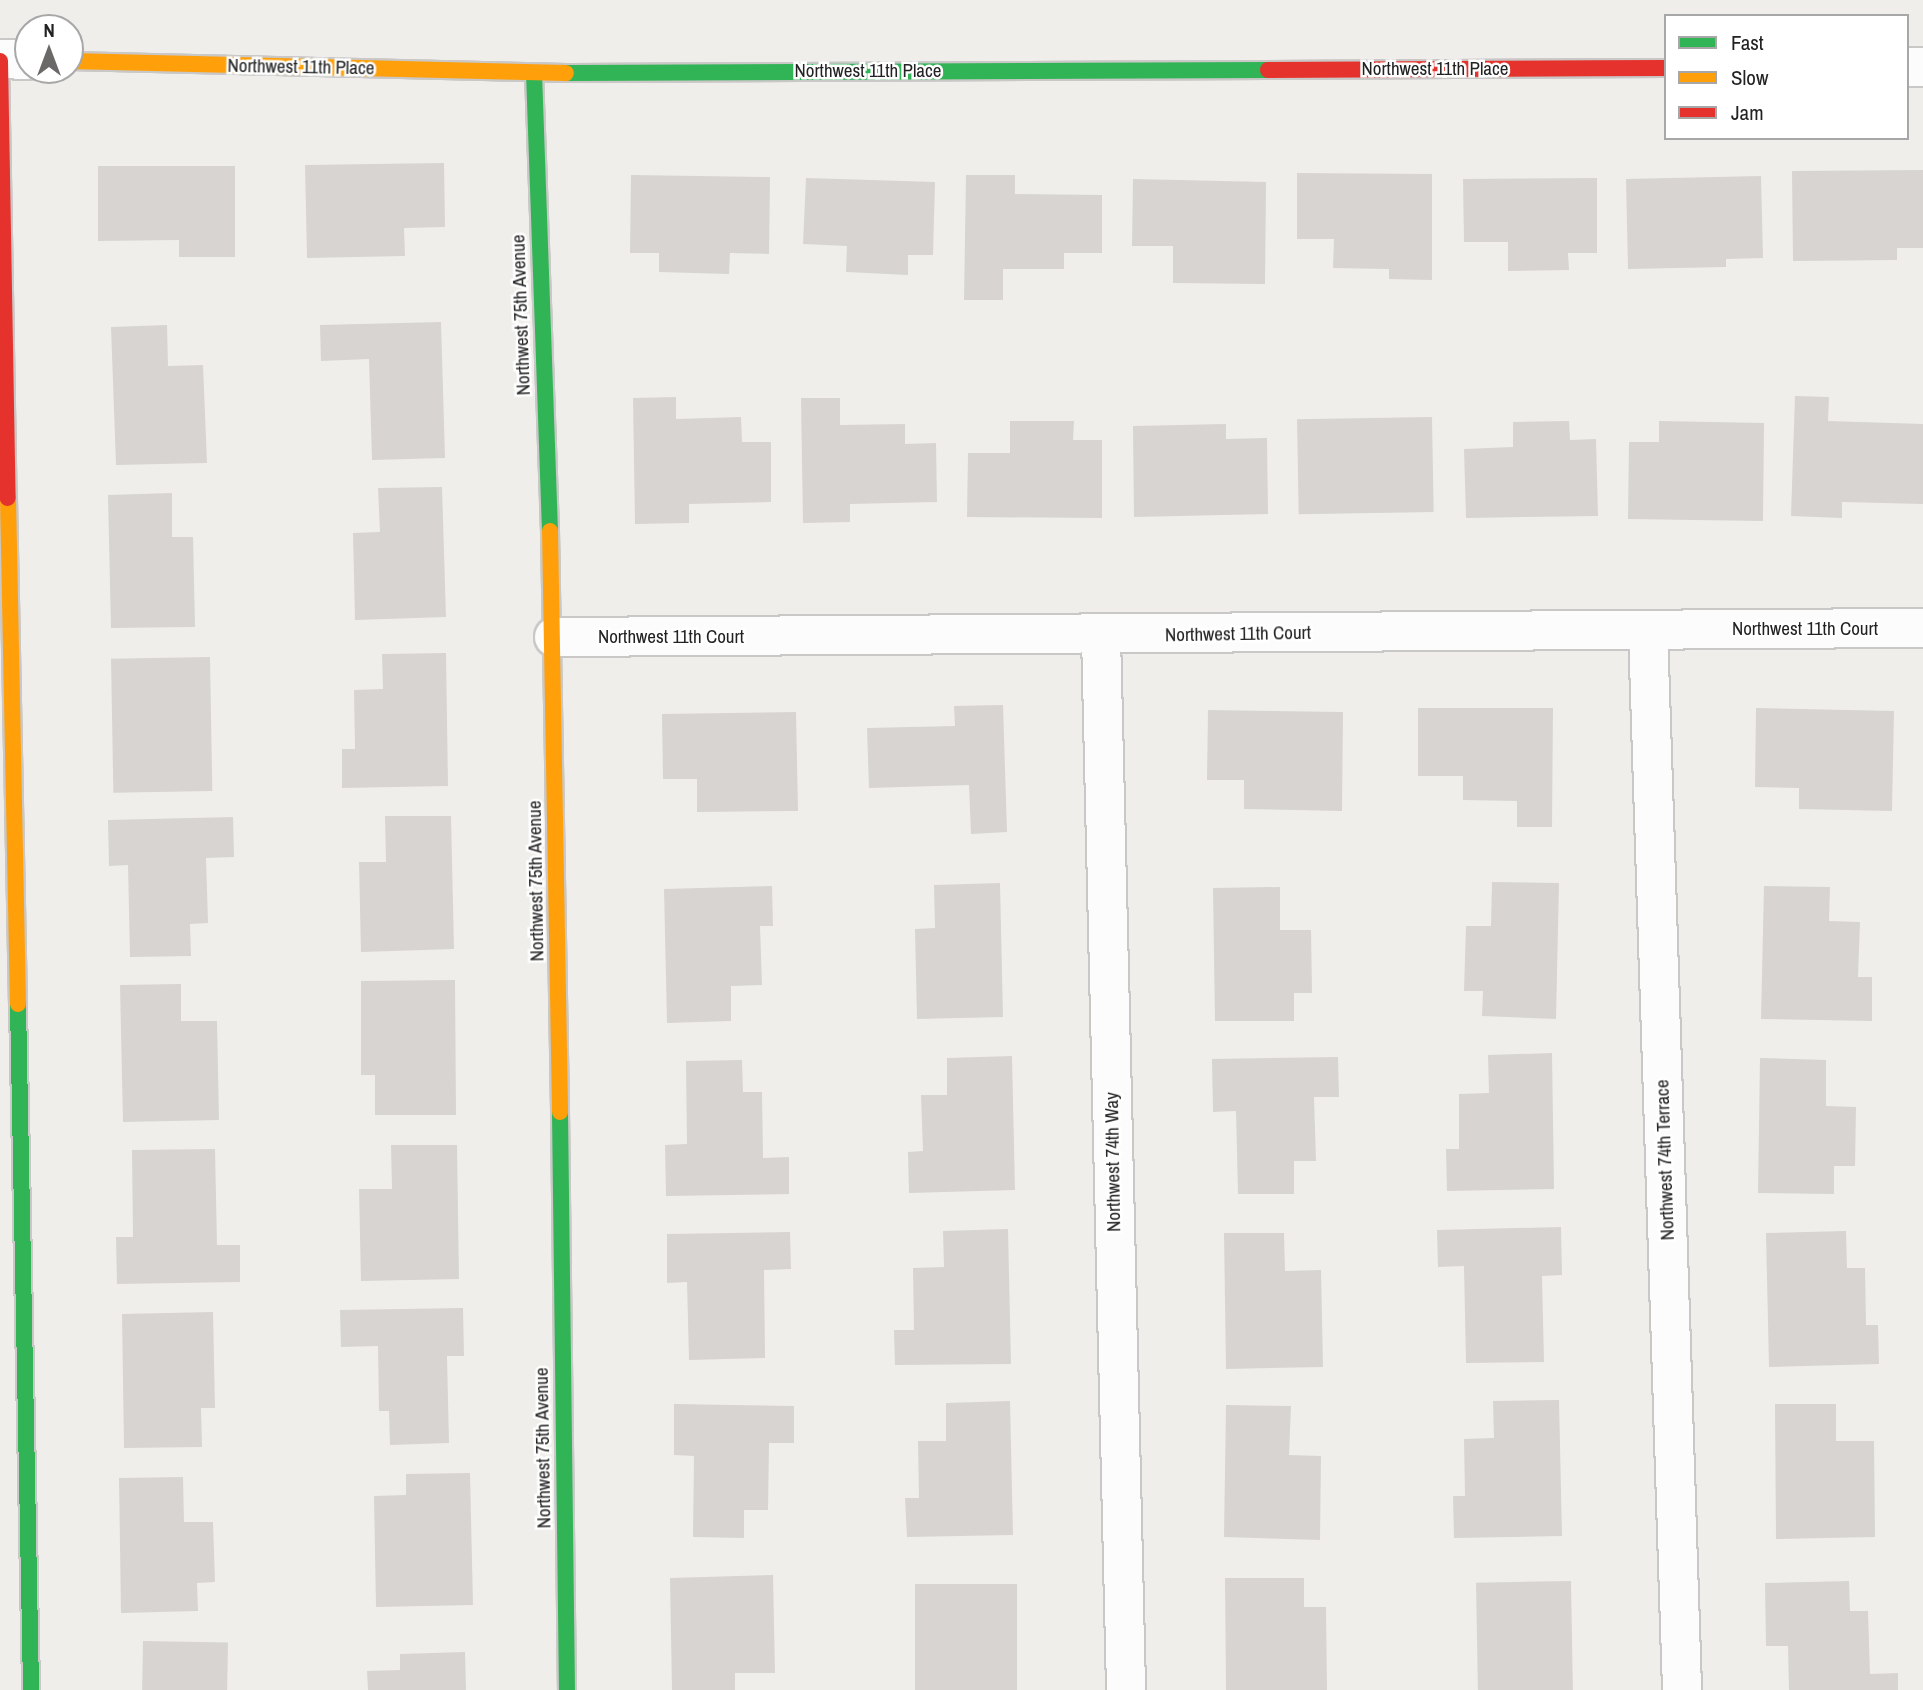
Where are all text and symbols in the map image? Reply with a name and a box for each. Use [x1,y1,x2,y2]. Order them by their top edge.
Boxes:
north arrow [14,14,84,84]
legend [1664,14,1909,140]
text: N [43,17,55,43]
text: Fast [1731,28,1764,57]
street label: Northwest 11th Place [227,54,375,80]
street label: Northwest 11th Place [1362,58,1508,80]
street label: Northwest 11th Place [795,60,941,82]
text: Slow [1731,63,1768,92]
text: Jam [1731,98,1764,127]
street label: Northwest 75th Avenue [507,234,535,396]
street label: Northwest 11th Court [1732,618,1878,640]
street label: Northwest 11th Court [1165,621,1311,647]
street label: Northwest 11th Court [598,626,744,648]
street label: Northwest 75th Avenue [523,800,549,962]
street label: Northwest 74th Terrace [1651,1079,1679,1241]
street label: Northwest 74th Way [1100,1092,1126,1232]
street label: Northwest 75th Avenue [530,1367,556,1529]

